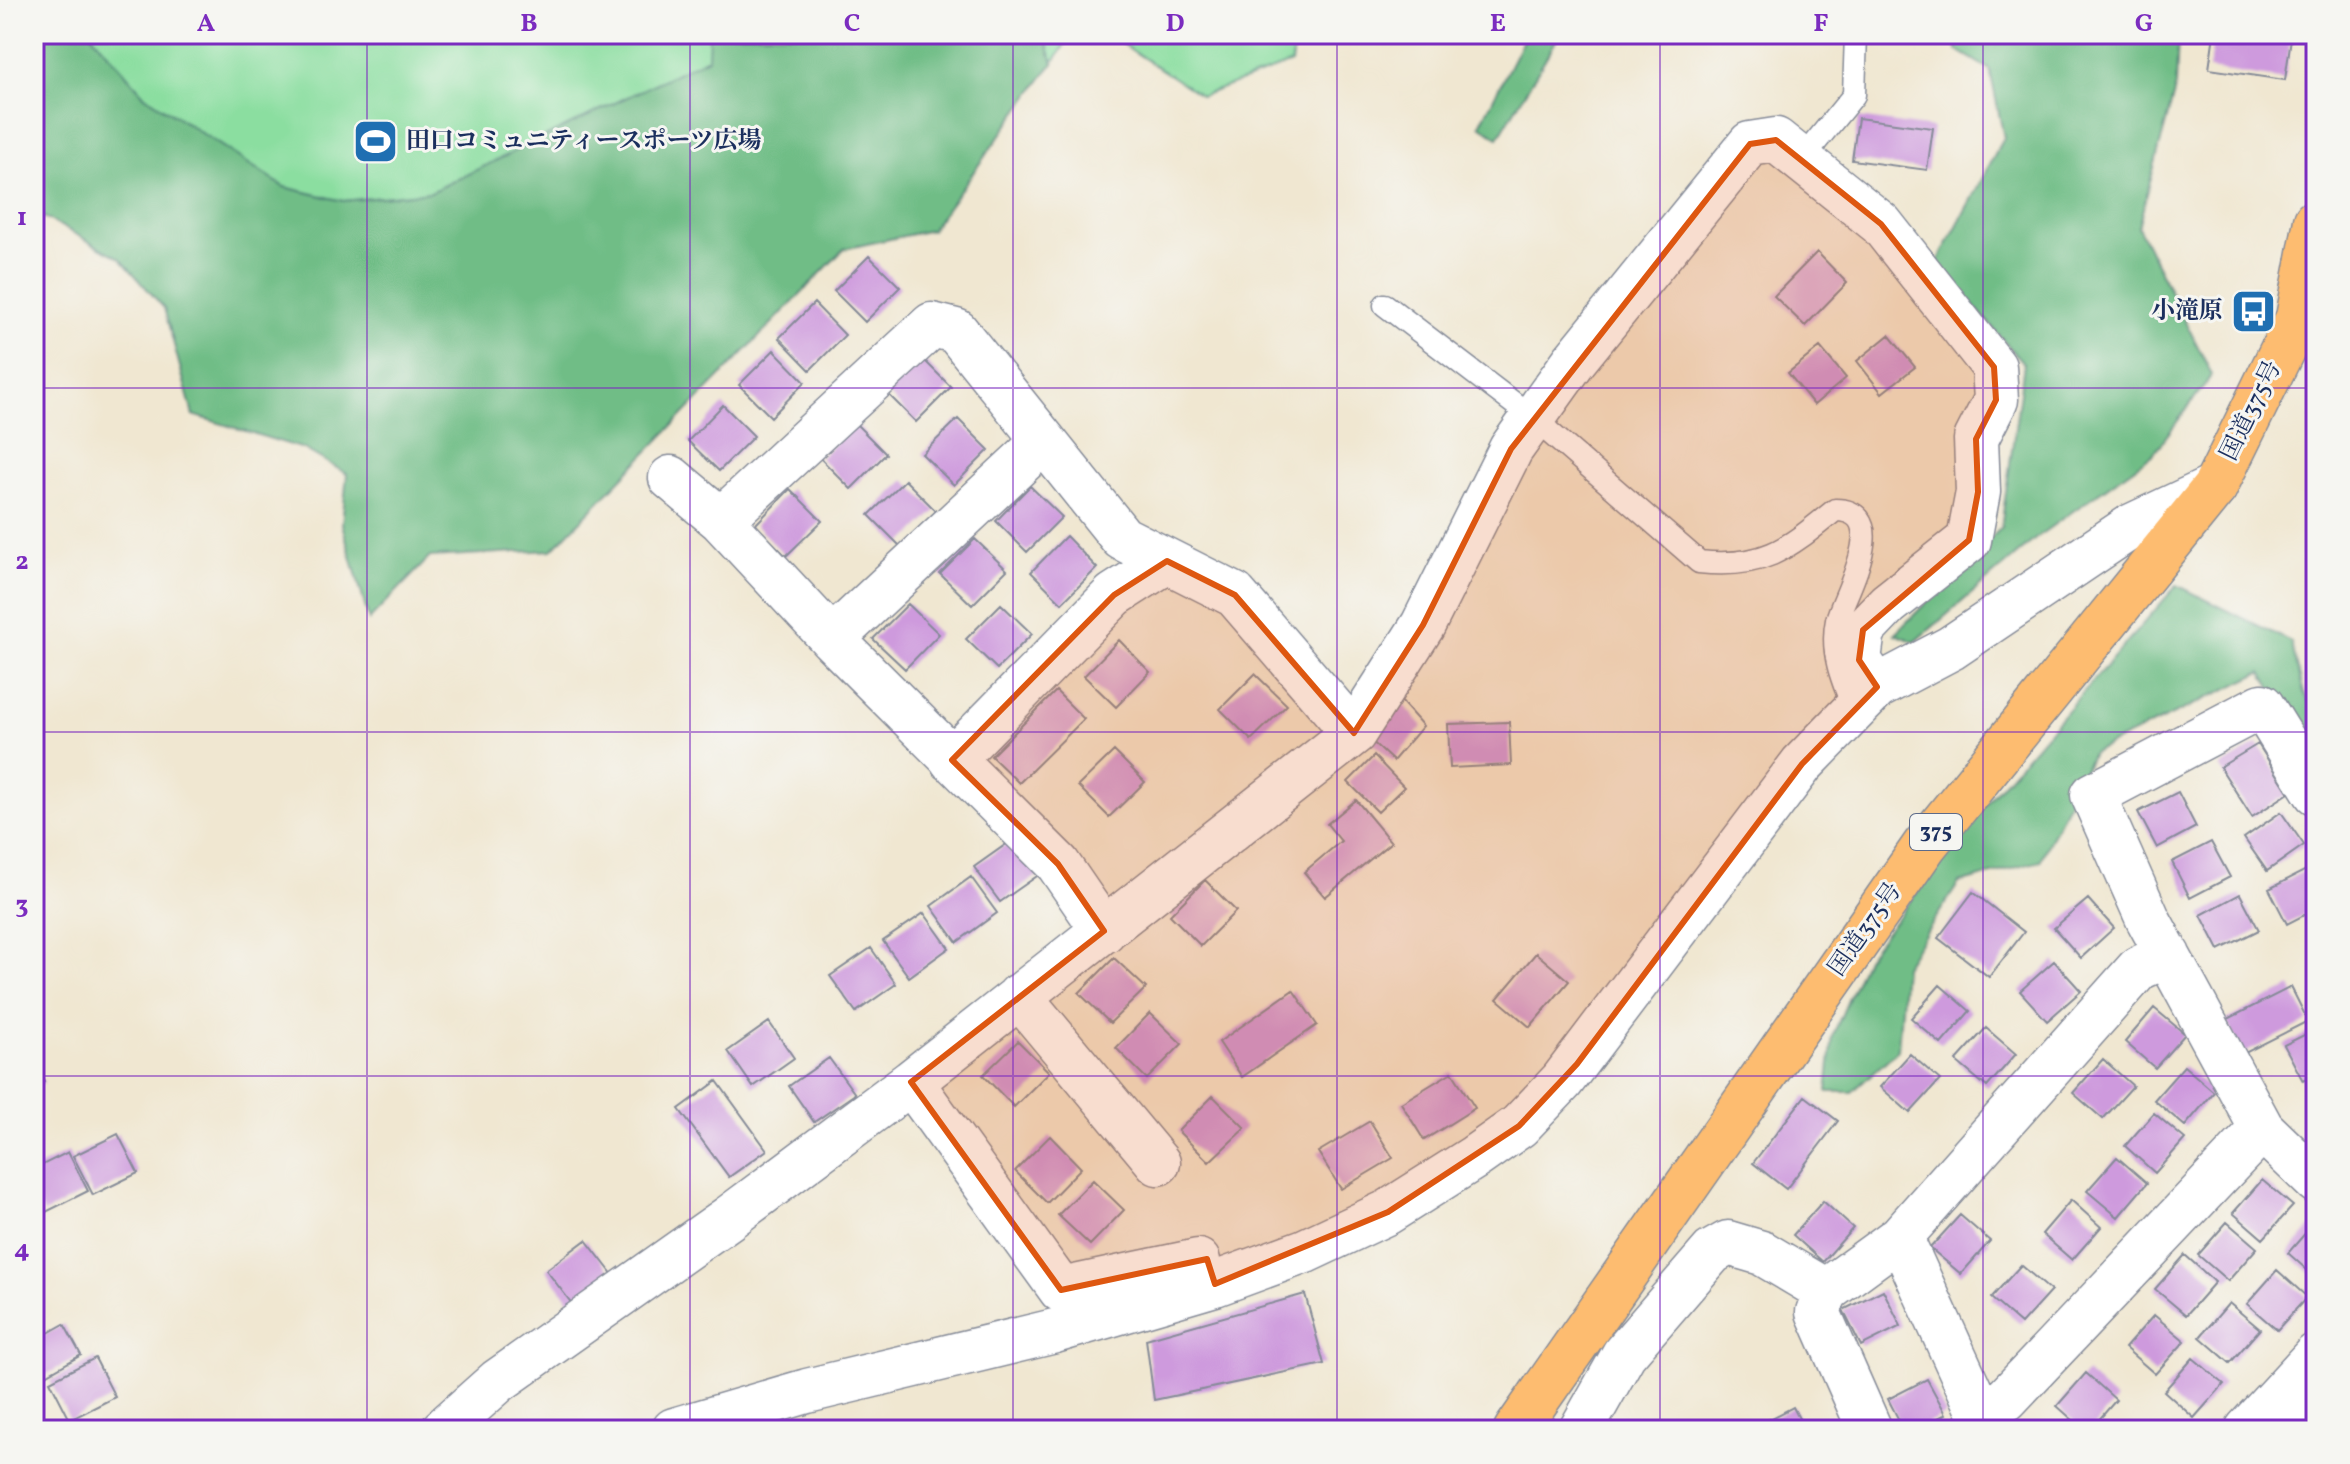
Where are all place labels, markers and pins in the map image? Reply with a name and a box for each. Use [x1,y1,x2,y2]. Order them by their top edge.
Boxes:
sports icon: 田口コミュニティースポーツ広場 [351,118,399,166]
place label: 田口コミュニティースポーツ広場 [406,125,761,159]
bus stop icon: 小滝原 [2230,288,2278,336]
place label: 小滝原 [2151,295,2223,329]

